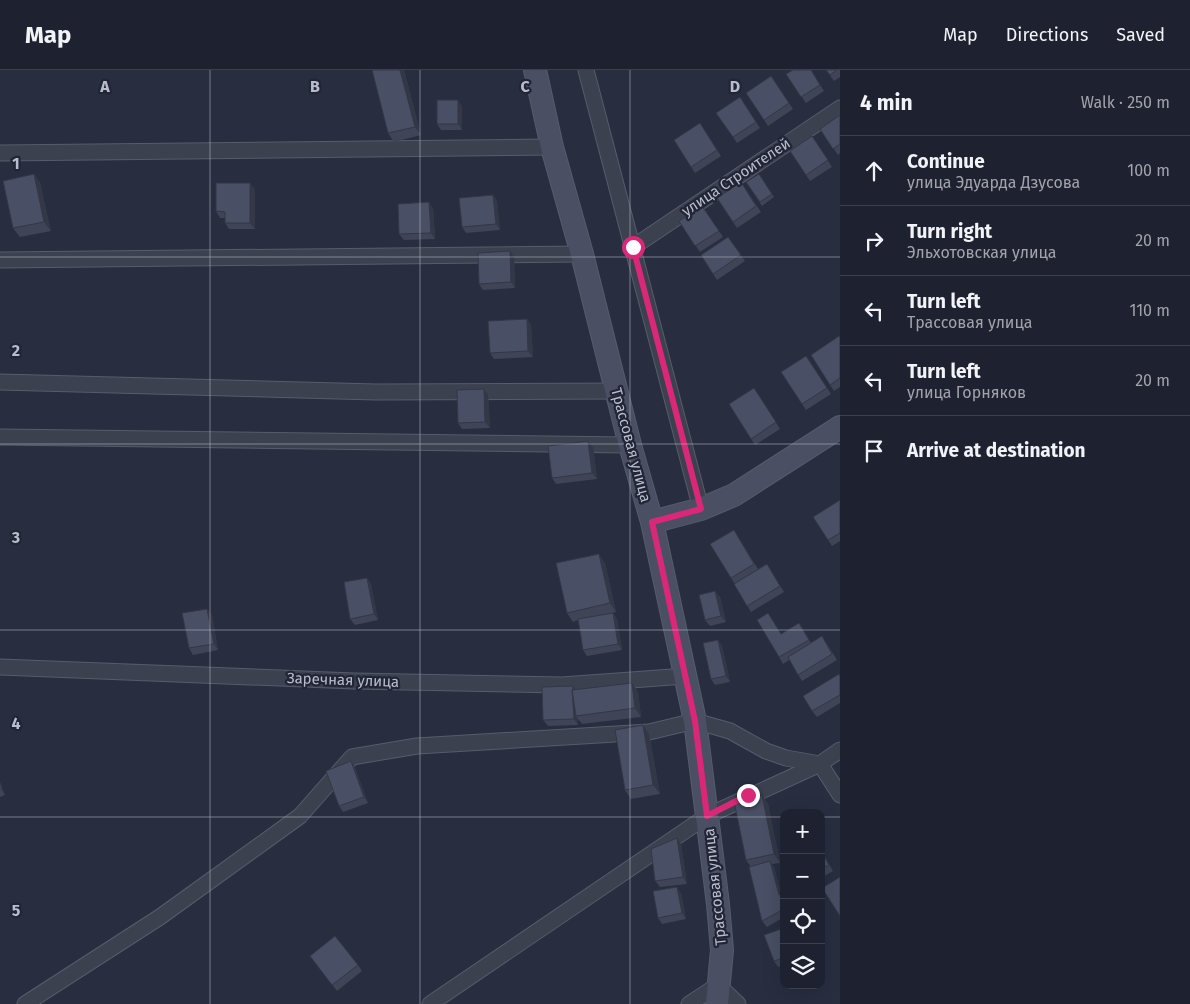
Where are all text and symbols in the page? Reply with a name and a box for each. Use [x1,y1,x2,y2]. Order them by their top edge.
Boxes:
text: Map [25,21,71,49]
text: Map [943,24,978,46]
text: Directions [1006,24,1088,46]
text: Saved [1116,24,1165,46]
text: A [99,77,110,96]
text: B [310,77,320,96]
text: C [520,77,530,96]
text: D [730,77,740,96]
text: 4 min [860,90,913,116]
text: Walk · 250 m [1081,93,1170,112]
street label: улица Строителей [678,134,794,220]
text: Continue [907,150,985,173]
text: 1 [12,154,20,173]
icon: ahead [860,157,888,185]
text: 100 m [1127,161,1170,180]
text: улица Эдуарда Дзусова [907,173,1080,192]
text: Turn right [907,220,992,243]
icon: right [860,227,888,255]
text: 20 m [1135,231,1170,250]
route start [622,236,645,259]
text: Эльхотовская улица [907,243,1057,262]
text: Turn left [907,290,981,313]
icon: left [860,297,888,325]
text: 110 m [1129,301,1170,320]
text: Трассовая улица [907,313,1033,332]
text: 2 [12,341,20,360]
text: Turn left [907,360,981,383]
icon: left [860,367,888,395]
text: 20 m [1135,371,1170,390]
text: улица Горняков [907,383,1026,402]
street label: Трассовая улица [607,386,655,504]
icon: arrive [860,437,888,465]
text: Arrive at destination [907,439,1086,462]
text: 3 [11,528,20,547]
street label: Заречная улица [287,669,399,691]
text: 4 [11,714,21,733]
route end [737,784,760,807]
map controls [780,809,825,989]
button: + [780,809,825,854]
street label: Трассовая улица [700,828,730,946]
button: − [780,854,825,899]
button: locate [780,899,825,944]
text: 5 [12,901,21,920]
button: layers [780,944,825,989]

